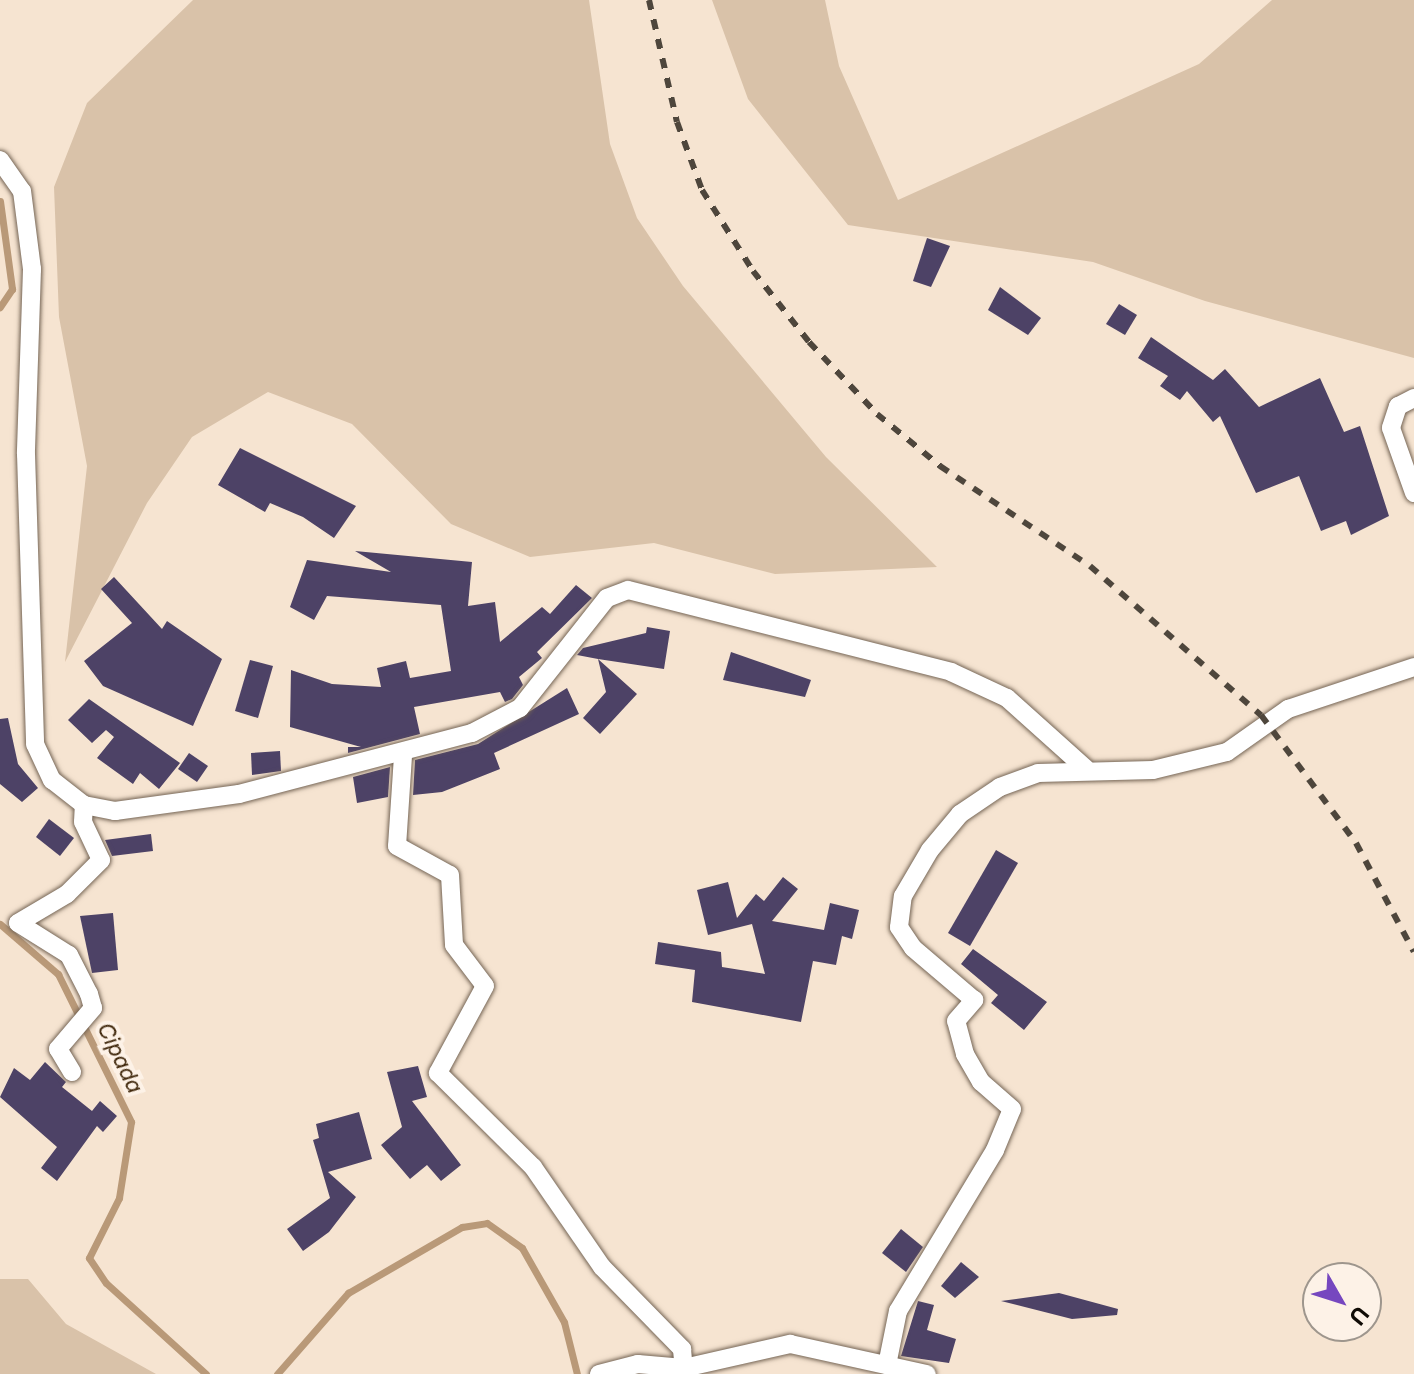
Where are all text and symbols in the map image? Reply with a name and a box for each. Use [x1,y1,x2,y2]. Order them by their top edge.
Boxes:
water label: Cipada [92,1018,148,1098]
north arrow [1302,1262,1382,1342]
text: U [1344,1301,1374,1330]

